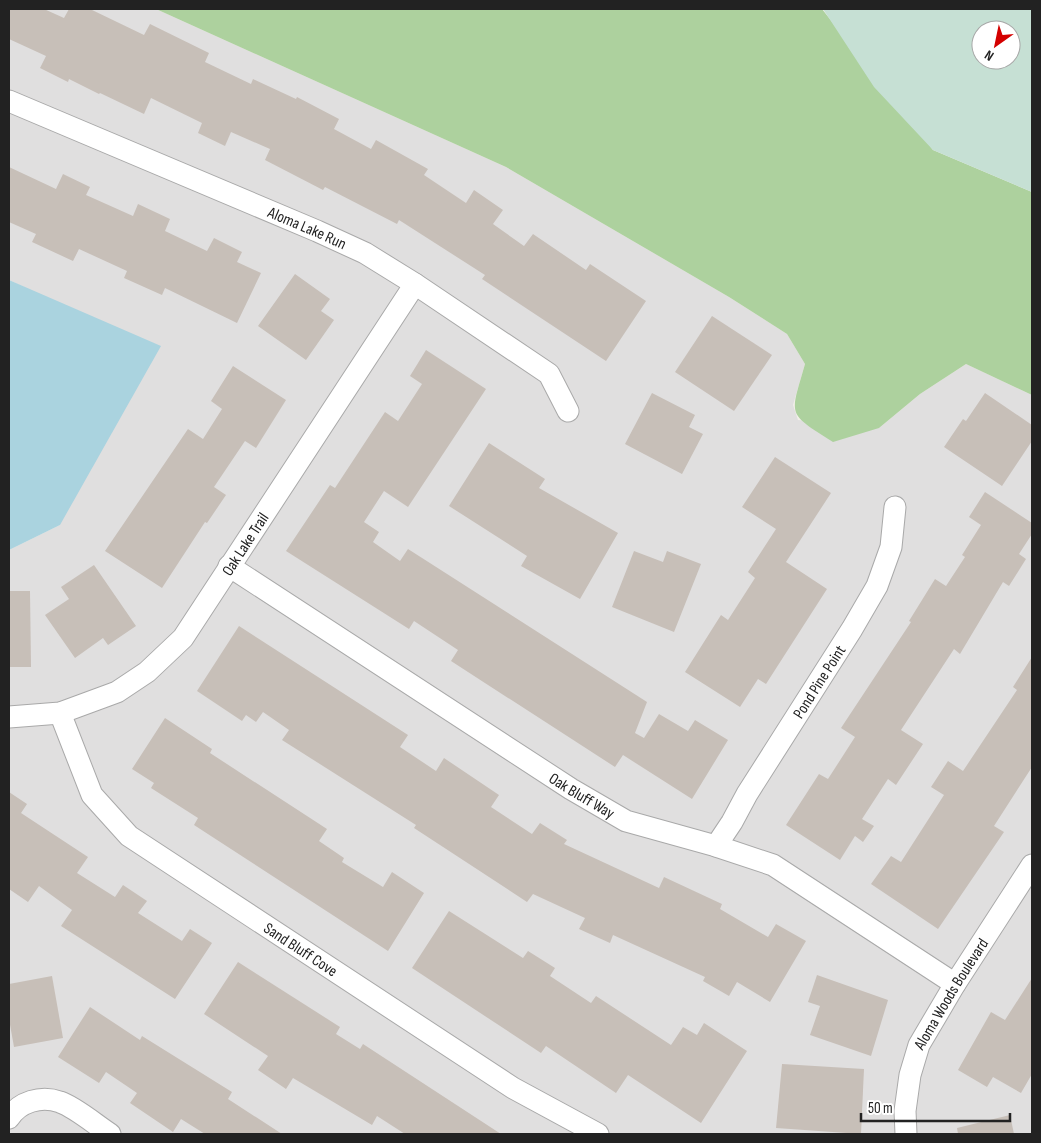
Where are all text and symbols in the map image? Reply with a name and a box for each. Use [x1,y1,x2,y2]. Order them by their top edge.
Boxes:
north arrow [971,20,1021,70]
text: N [981,46,997,65]
street label: Aloma Lake Run [264,203,349,254]
street label: Oak Lake Trail [218,510,273,580]
street label: Pond Pine Point [789,642,850,723]
street label: Oak Bluff Way [545,769,618,823]
street label: Sand Bluff Cove [260,919,341,981]
street label: Aloma Woods Boulevard [910,935,993,1054]
scale bar [861,1090,1010,1122]
text: 50 m [868,1099,893,1118]

